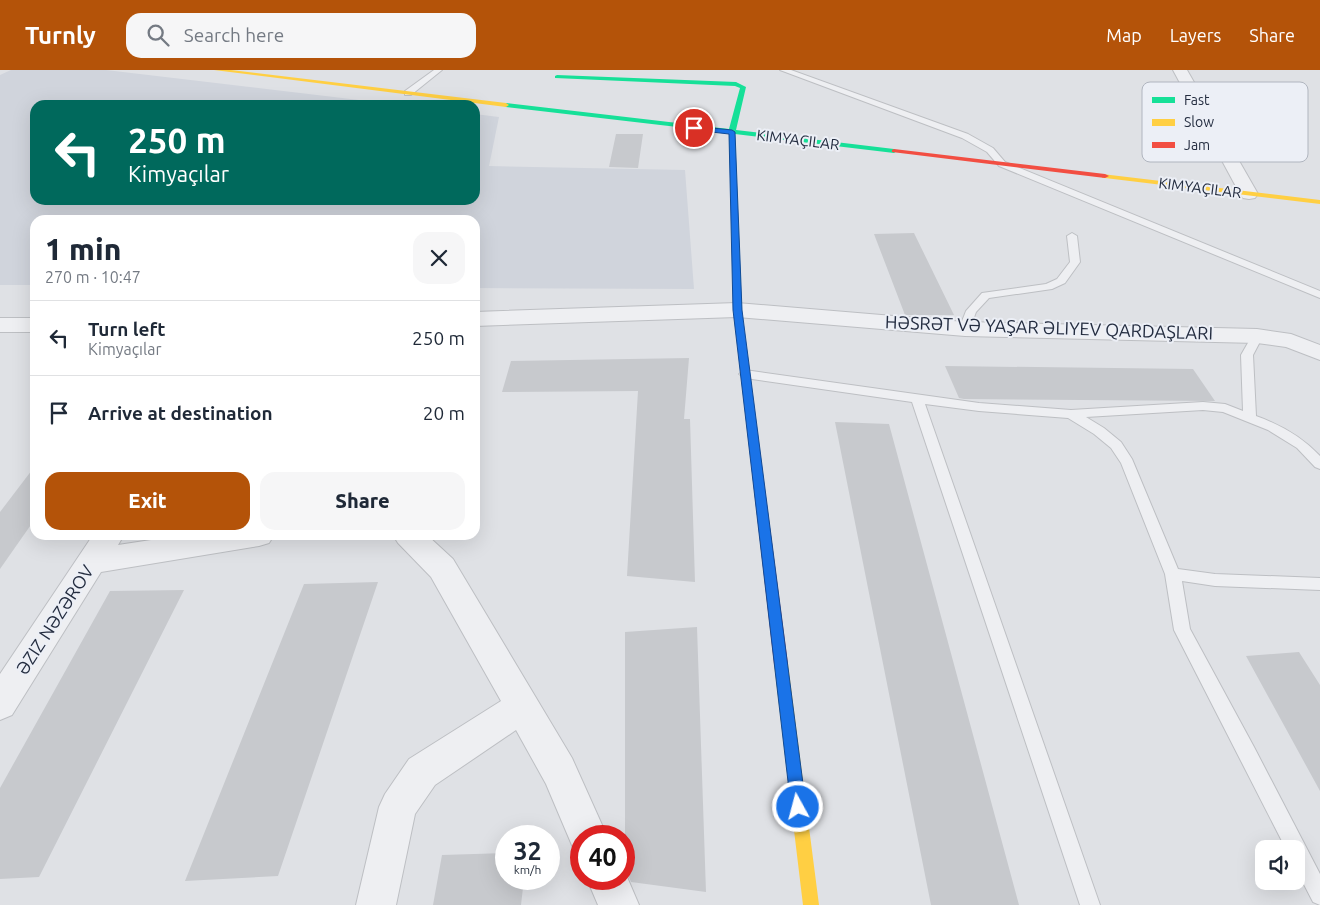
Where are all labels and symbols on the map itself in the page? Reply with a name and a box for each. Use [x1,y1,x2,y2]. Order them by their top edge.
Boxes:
legend [1142,82,1308,162]
text: Fast [1184,92,1210,108]
pin [673,107,715,149]
text: Slow [1184,114,1214,130]
street label: KIMYAÇILAR [756,126,841,153]
text: Jam [1184,137,1210,153]
street label: KIMYAÇILAR [1158,174,1243,201]
street label: HƏSRƏT VƏ YAŞAR ƏLIYEV QARDAŞLARI [885,311,1213,344]
street label: ƏZIZ NƏZƏROV [11,561,97,678]
position arrow [771,780,823,832]
speed limit sign: 40 [570,825,635,890]

